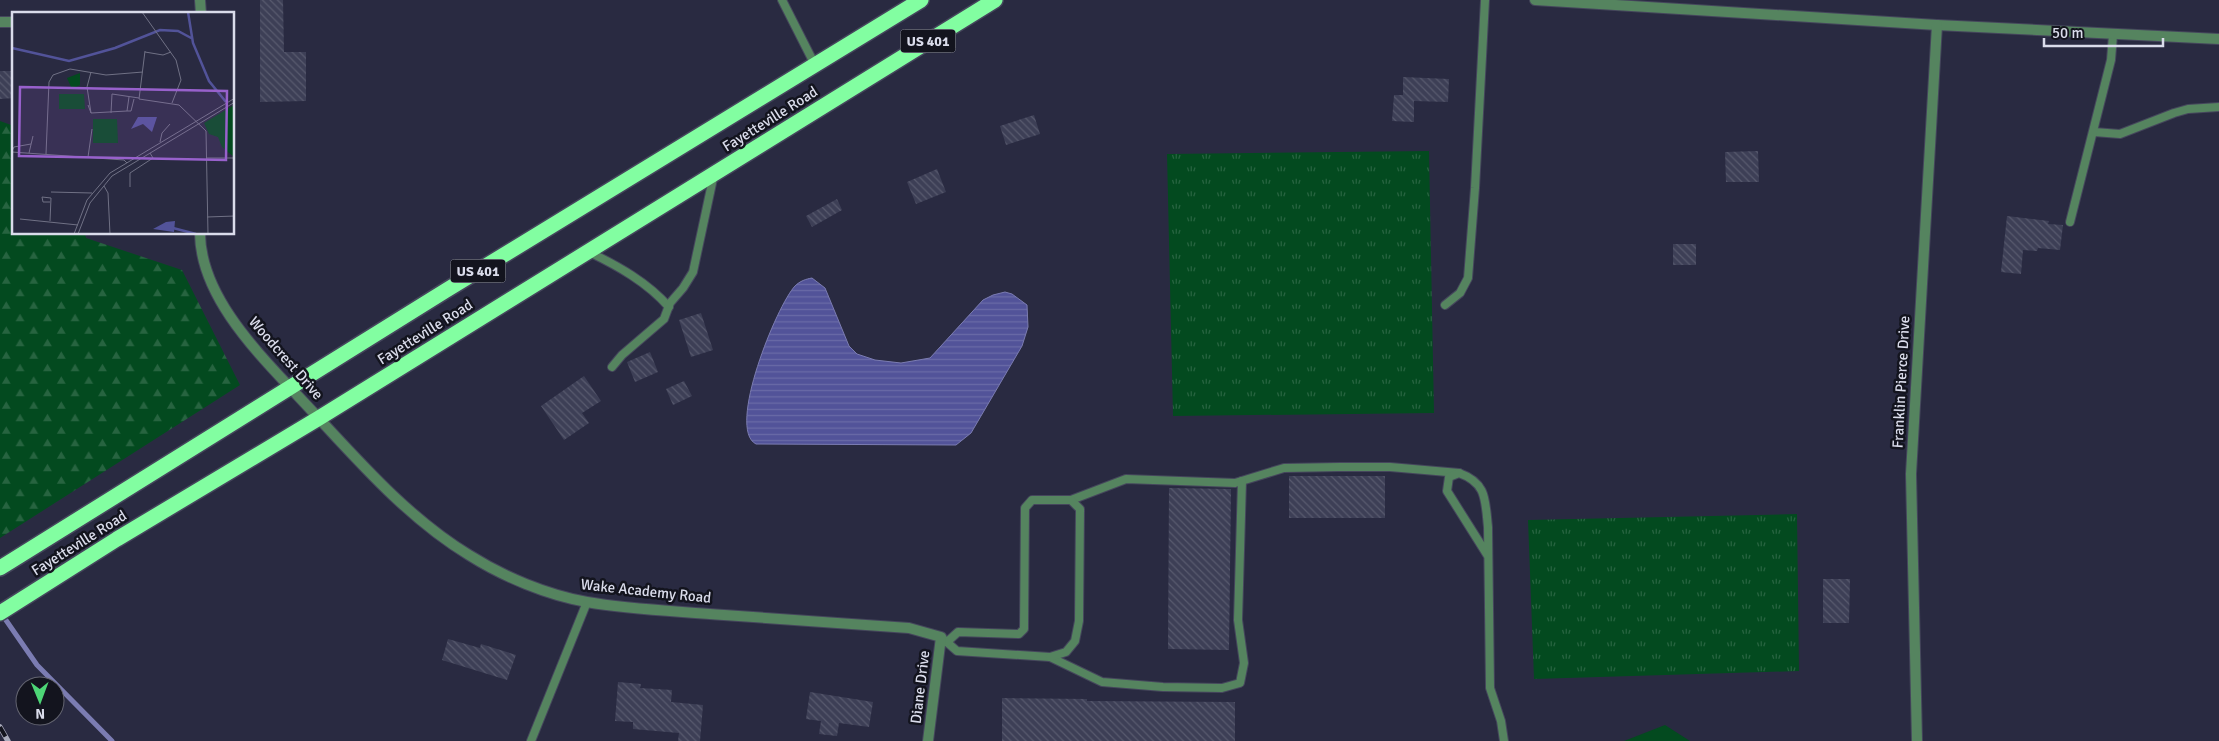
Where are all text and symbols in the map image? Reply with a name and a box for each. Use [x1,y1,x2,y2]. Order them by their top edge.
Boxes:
inset map [12,12,235,235]
scale bar [2044,15,2163,47]
text: 50 m [2052,24,2083,42]
road number: US 401 [900,29,956,52]
street label: Fayetteville Road [719,82,821,155]
road number: US 401 [450,260,506,282]
street label: Fayetteville Road [374,295,476,368]
street label: Woodcrest Drive [245,313,327,403]
street label: Franklin Pierce Drive [1889,315,1913,449]
street label: Fayetteville Road [28,506,130,579]
street label: Wake Academy Road [580,575,712,607]
street label: Diane Drive [907,649,933,725]
north arrow [15,676,65,726]
text: N [35,705,45,722]

